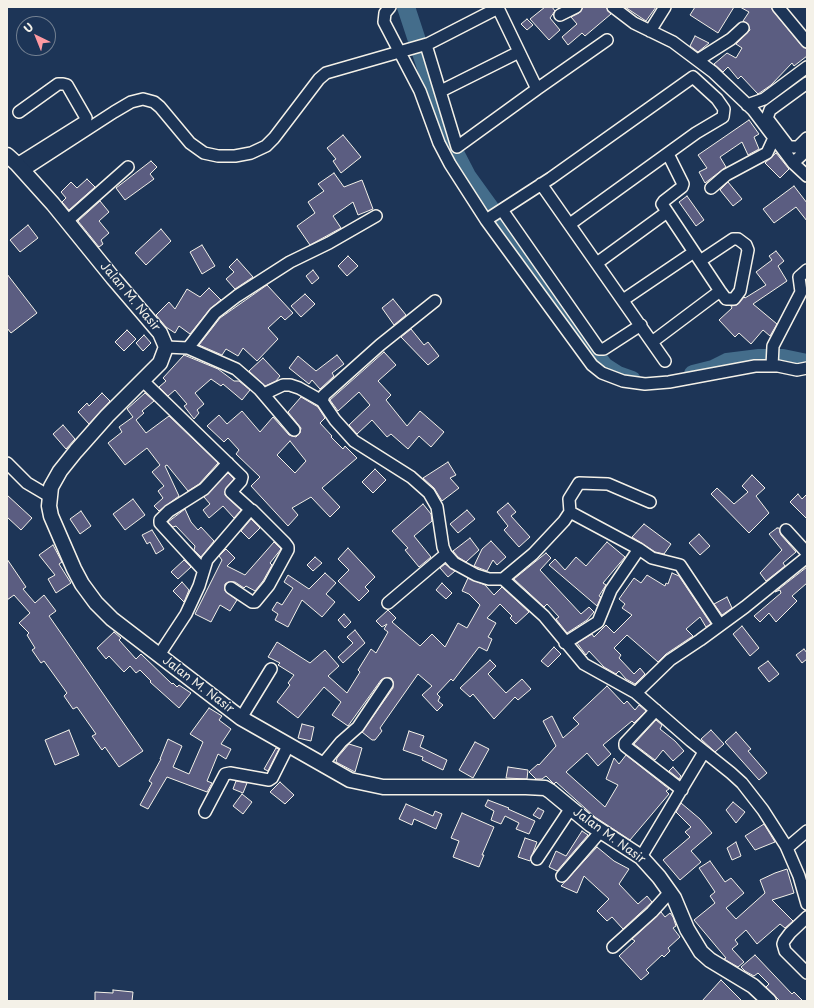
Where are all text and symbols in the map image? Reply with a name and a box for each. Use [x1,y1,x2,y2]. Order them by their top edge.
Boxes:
north arrow [16,16,56,56]
text: U [19,19,37,37]
street label: Jalan M. Nasir [97,259,163,335]
street label: Jalan M. Nasir [159,653,237,717]
street label: Jalan M. Nasir [570,805,648,867]

